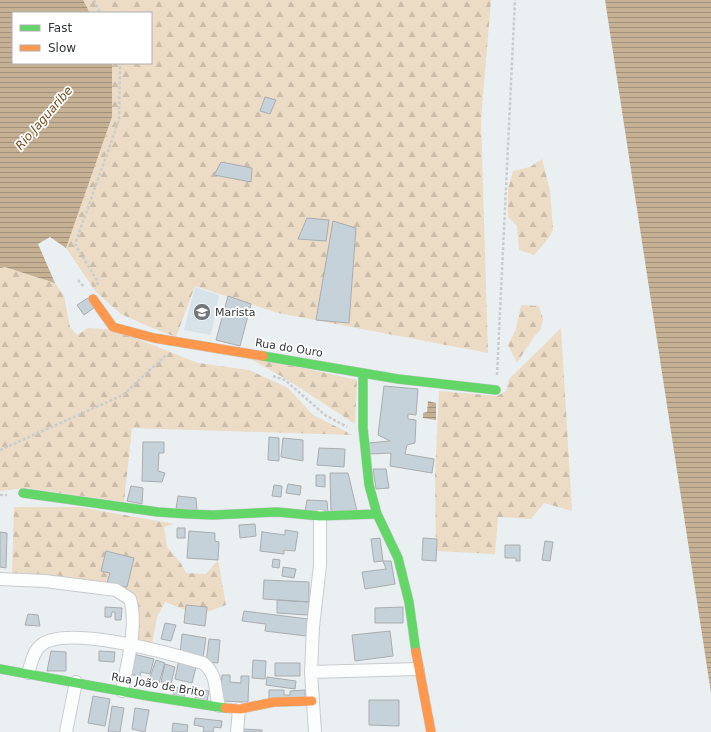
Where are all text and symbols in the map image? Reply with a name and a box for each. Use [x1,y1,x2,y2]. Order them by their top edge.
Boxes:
legend [12,12,152,64]
text: Fast [48,21,72,35]
text: Slow [48,41,76,55]
water label: Rio Jaguaribe [13,83,75,153]
school or university icon: Marista [192,302,212,322]
place label: Marista [215,306,256,319]
street label: Rua do Ouro [254,336,324,360]
street label: Rua João de Brito [110,670,206,700]

